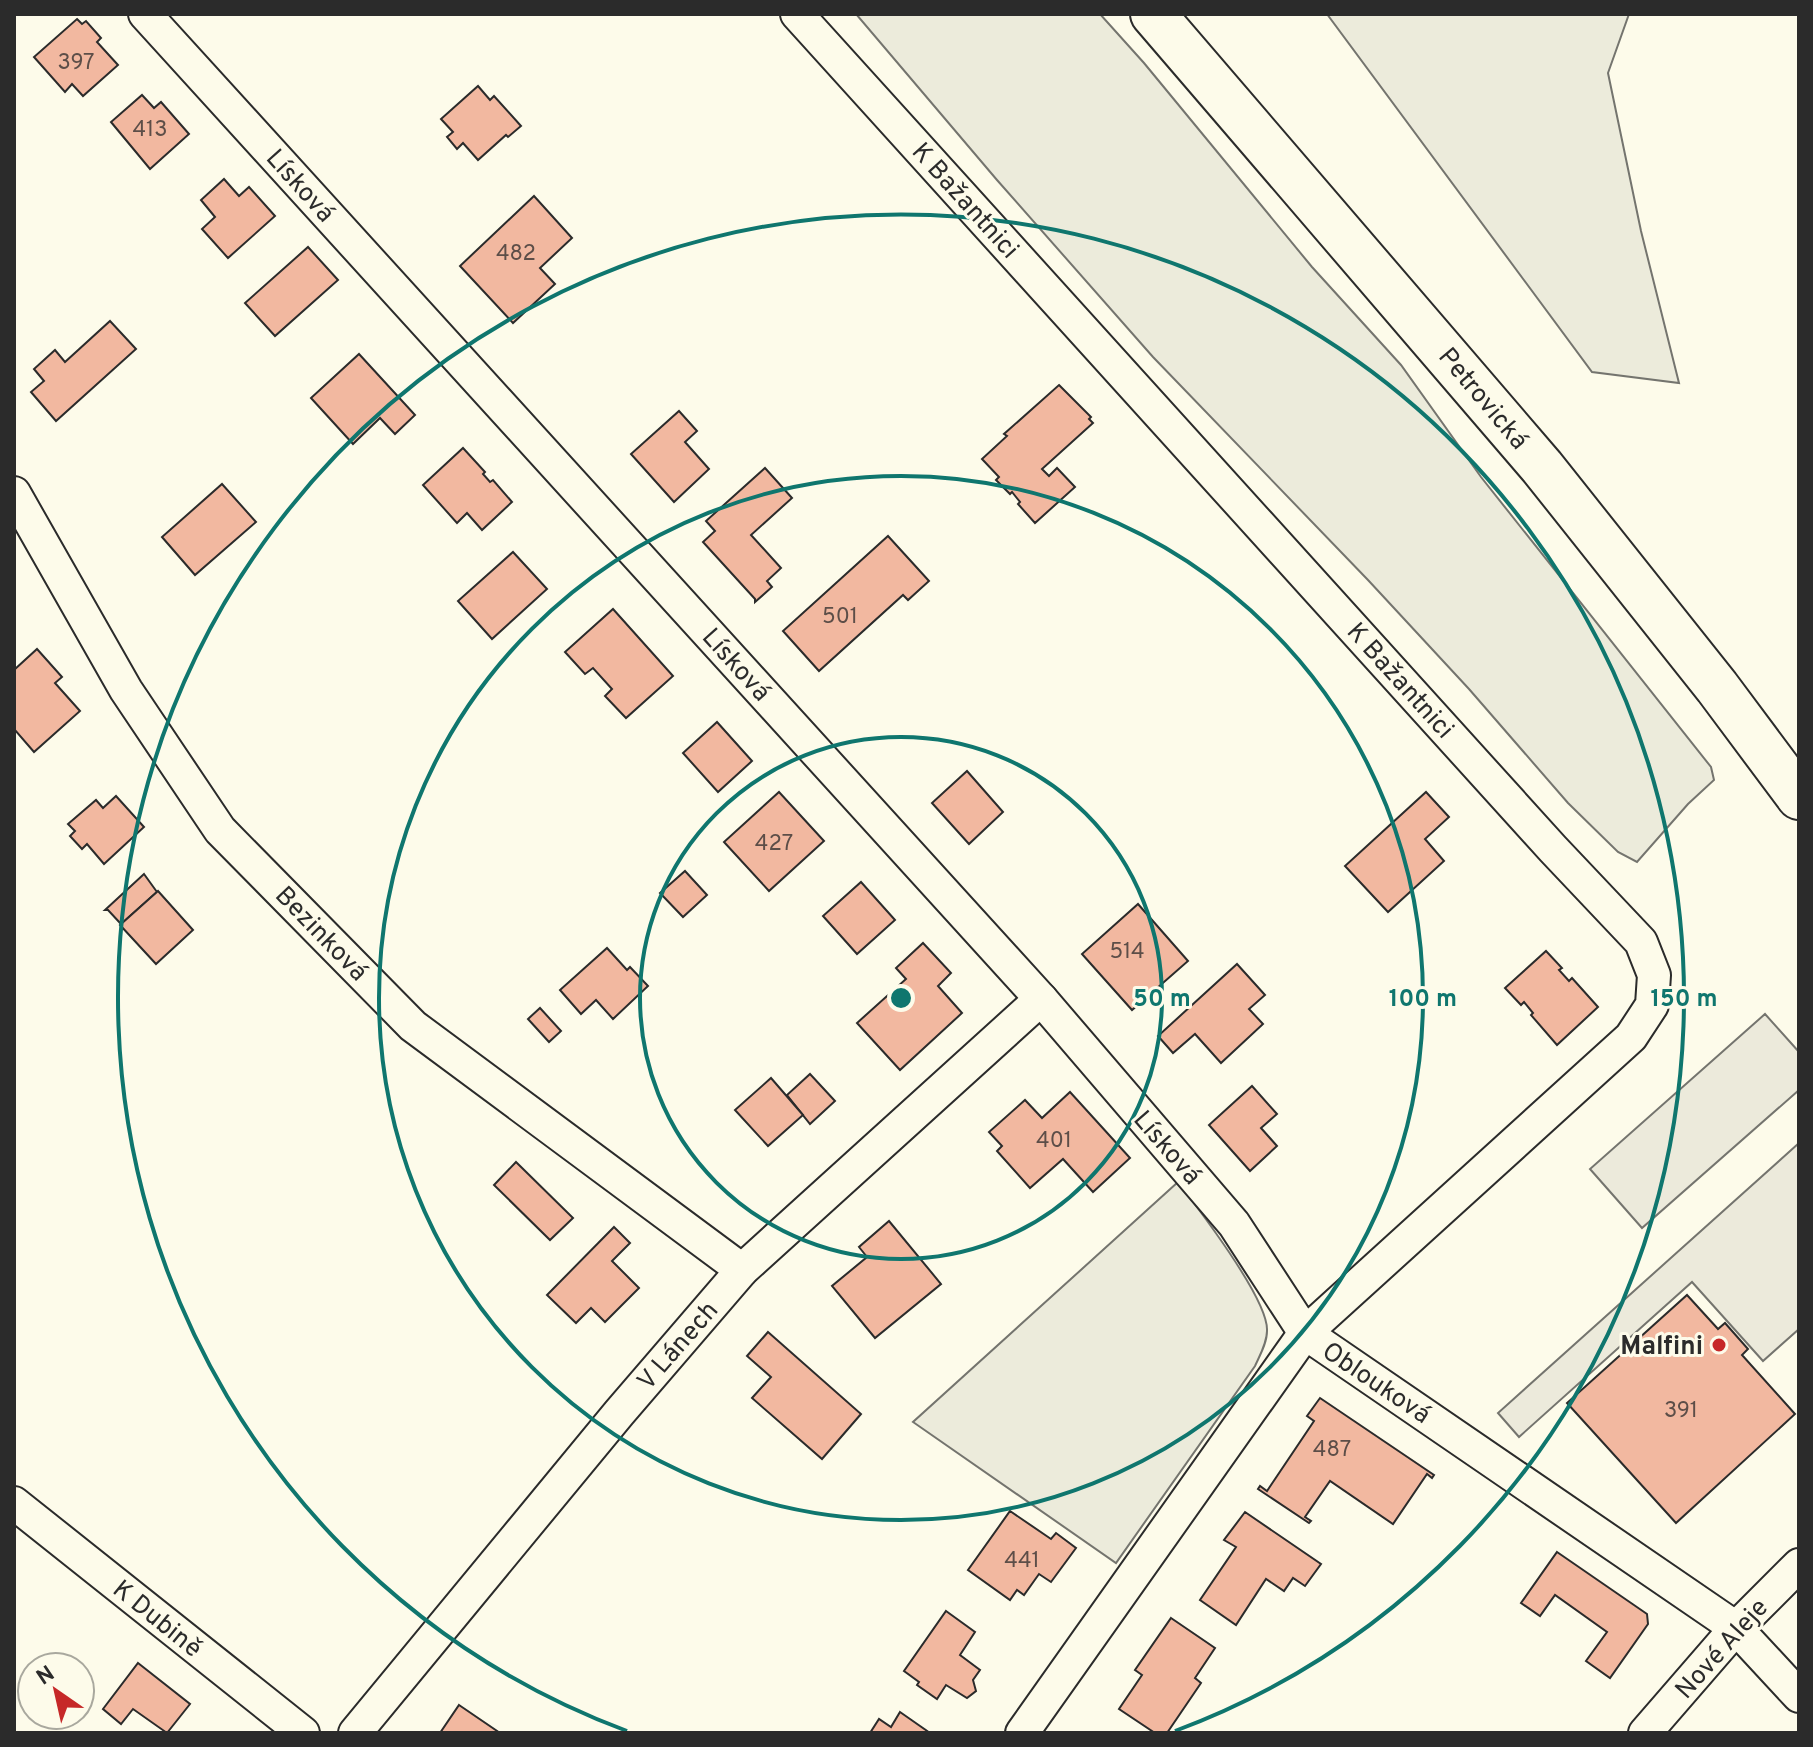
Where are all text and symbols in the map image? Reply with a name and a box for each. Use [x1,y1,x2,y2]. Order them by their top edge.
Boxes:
house number: 397 [58,50,94,77]
house number: 413 [132,117,168,144]
street label: K Bažantnici [903,137,1025,267]
street label: Lísková [258,143,341,230]
house number: 482 [496,241,536,268]
street label: Petrovická [1430,342,1534,457]
house number: 501 [822,604,858,631]
street label: K Bažantnici [1338,617,1460,747]
street label: Lísková [694,622,777,709]
house number: 427 [755,831,793,858]
street label: Bezinková [267,880,374,989]
house number: 514 [1109,939,1145,966]
centre of rings [887,984,915,1012]
text: 50 m [1133,985,1191,1015]
text: 100 m [1389,985,1457,1015]
text: 150 m [1650,985,1718,1015]
street label: Lísková [1125,1105,1207,1193]
house number: 401 [1036,1128,1072,1155]
street label: V Lánech [631,1295,727,1398]
place label: Malfini [1620,1331,1703,1364]
street label: Oblouková [1315,1336,1436,1432]
marker: Malfini [1710,1336,1728,1354]
house number: 391 [1664,1398,1698,1425]
house number: 487 [1313,1437,1351,1464]
house number: 441 [1004,1548,1040,1575]
street label: K Dubině [105,1574,208,1666]
street label: Nové Aleje [1669,1593,1777,1707]
north arrow [16,1651,96,1731]
text: N [32,1661,60,1692]

